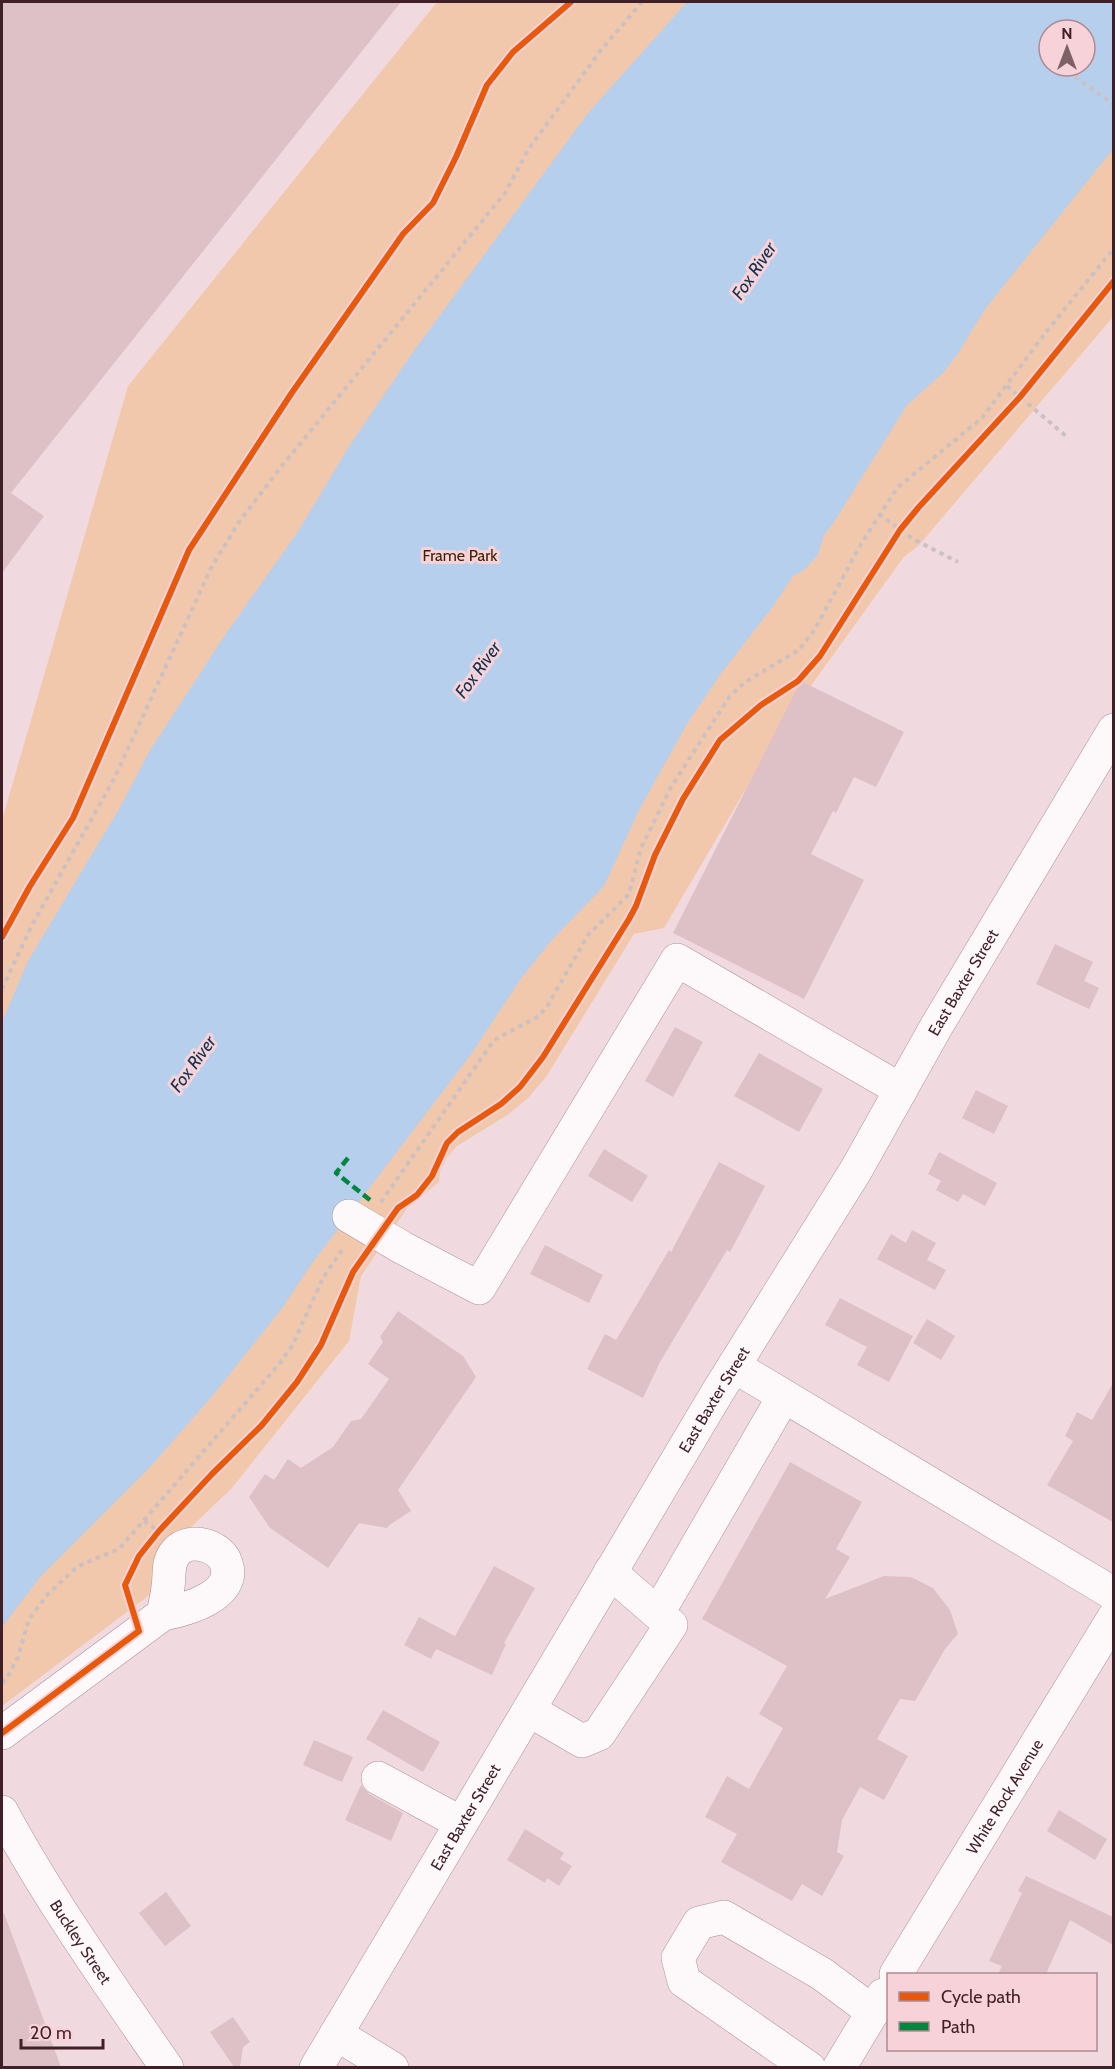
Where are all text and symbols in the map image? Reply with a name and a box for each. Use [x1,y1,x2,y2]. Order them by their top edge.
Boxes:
north arrow [1037,18,1097,78]
text: N [1061,24,1073,43]
water label: Fox River [727,237,782,304]
park label: Frame Park [423,546,498,565]
water label: Fox River [450,636,507,703]
street label: East Baxter Street [924,925,1002,1039]
water label: Fox River [165,1030,222,1097]
street label: East Baxter Street [674,1342,753,1456]
street label: White Rock Avenue [962,1735,1047,1857]
street label: East Baxter Street [426,1760,504,1874]
street label: Buckley Street [46,1896,116,1988]
legend [887,1973,1097,2051]
text: Cycle path [941,1986,1021,2008]
scale bar [21,2012,104,2050]
text: Path [941,2016,975,2038]
text: 20 m [30,2022,72,2044]

